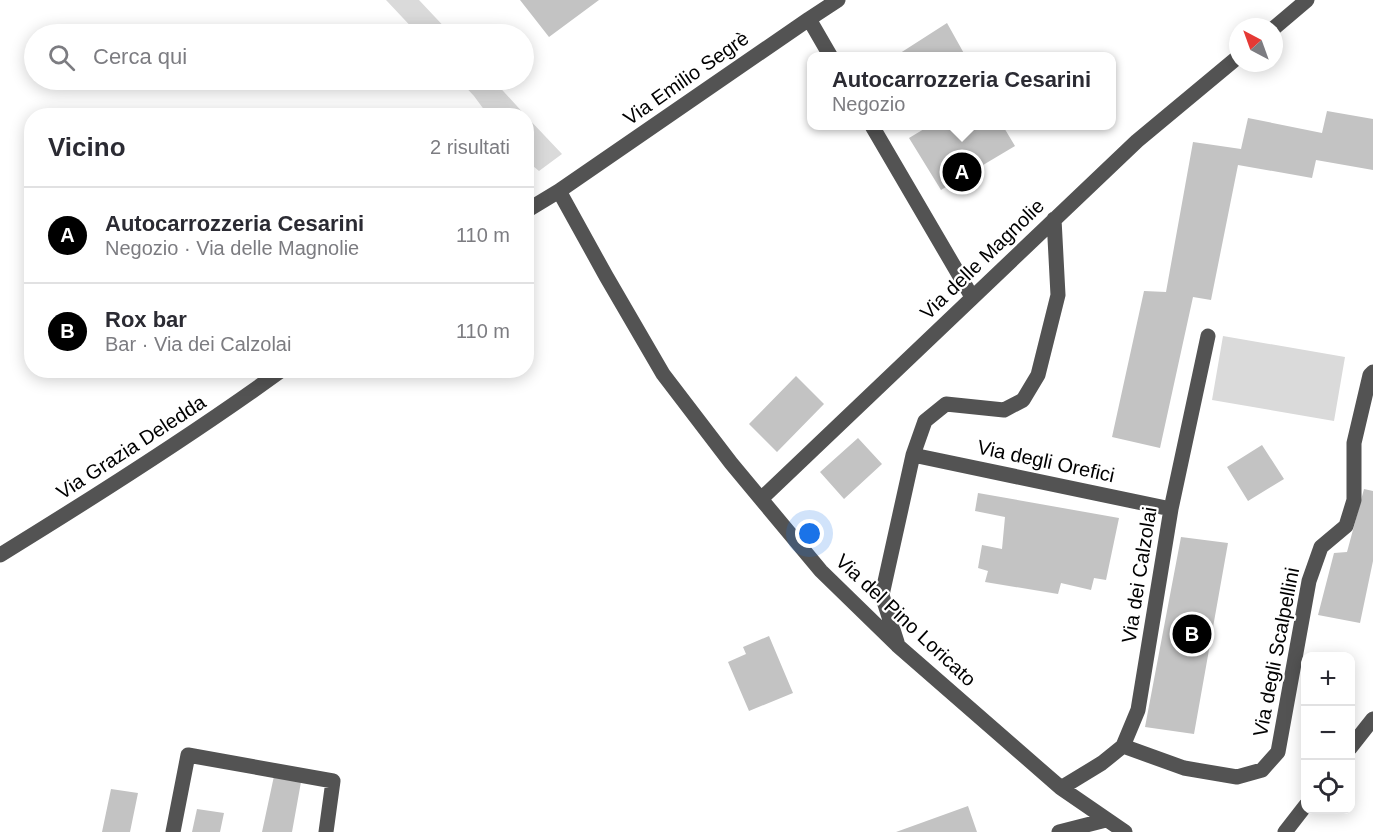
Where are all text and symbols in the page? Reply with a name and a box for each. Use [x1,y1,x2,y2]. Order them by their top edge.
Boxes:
north arrow [1229,18,1283,72]
search box [24,24,534,90]
street label: Via Emilio Segrè [619,27,753,129]
icon: search [45,41,78,74]
text: Cerca qui [93,44,187,69]
popup [807,52,1116,130]
text: Autocarrozzeria Cesarini [832,67,1091,92]
text: Negozio [832,93,905,115]
text: Vicino [48,132,126,162]
text: 2 risultati [430,136,510,158]
pin: A [942,150,982,195]
street label: Via delle Magnolie [916,194,1048,324]
text: Autocarrozzeria Cesarini [105,211,364,236]
text: A [60,224,75,246]
text: 110 m [456,224,510,246]
text: Negozio · Via delle Magnolie [105,237,359,259]
text: Rox bar [105,307,187,332]
text: B [60,320,75,342]
text: 110 m [456,320,510,342]
text: Bar · Via dei Calzolai [105,333,291,355]
street label: Via Grazia Deledda [52,390,210,503]
street label: Via degli Orefici [975,436,1117,486]
street label: Via dei Calzolai [1117,505,1161,645]
your location [795,519,824,548]
street label: Via del Pino Loricato [832,550,980,690]
street label: Via degli Scalpellini [1249,565,1303,739]
pin: B [1172,612,1212,656]
map controls [1301,652,1355,814]
button: + [1301,652,1355,706]
button: − [1301,706,1355,760]
button: locate [1301,760,1355,814]

